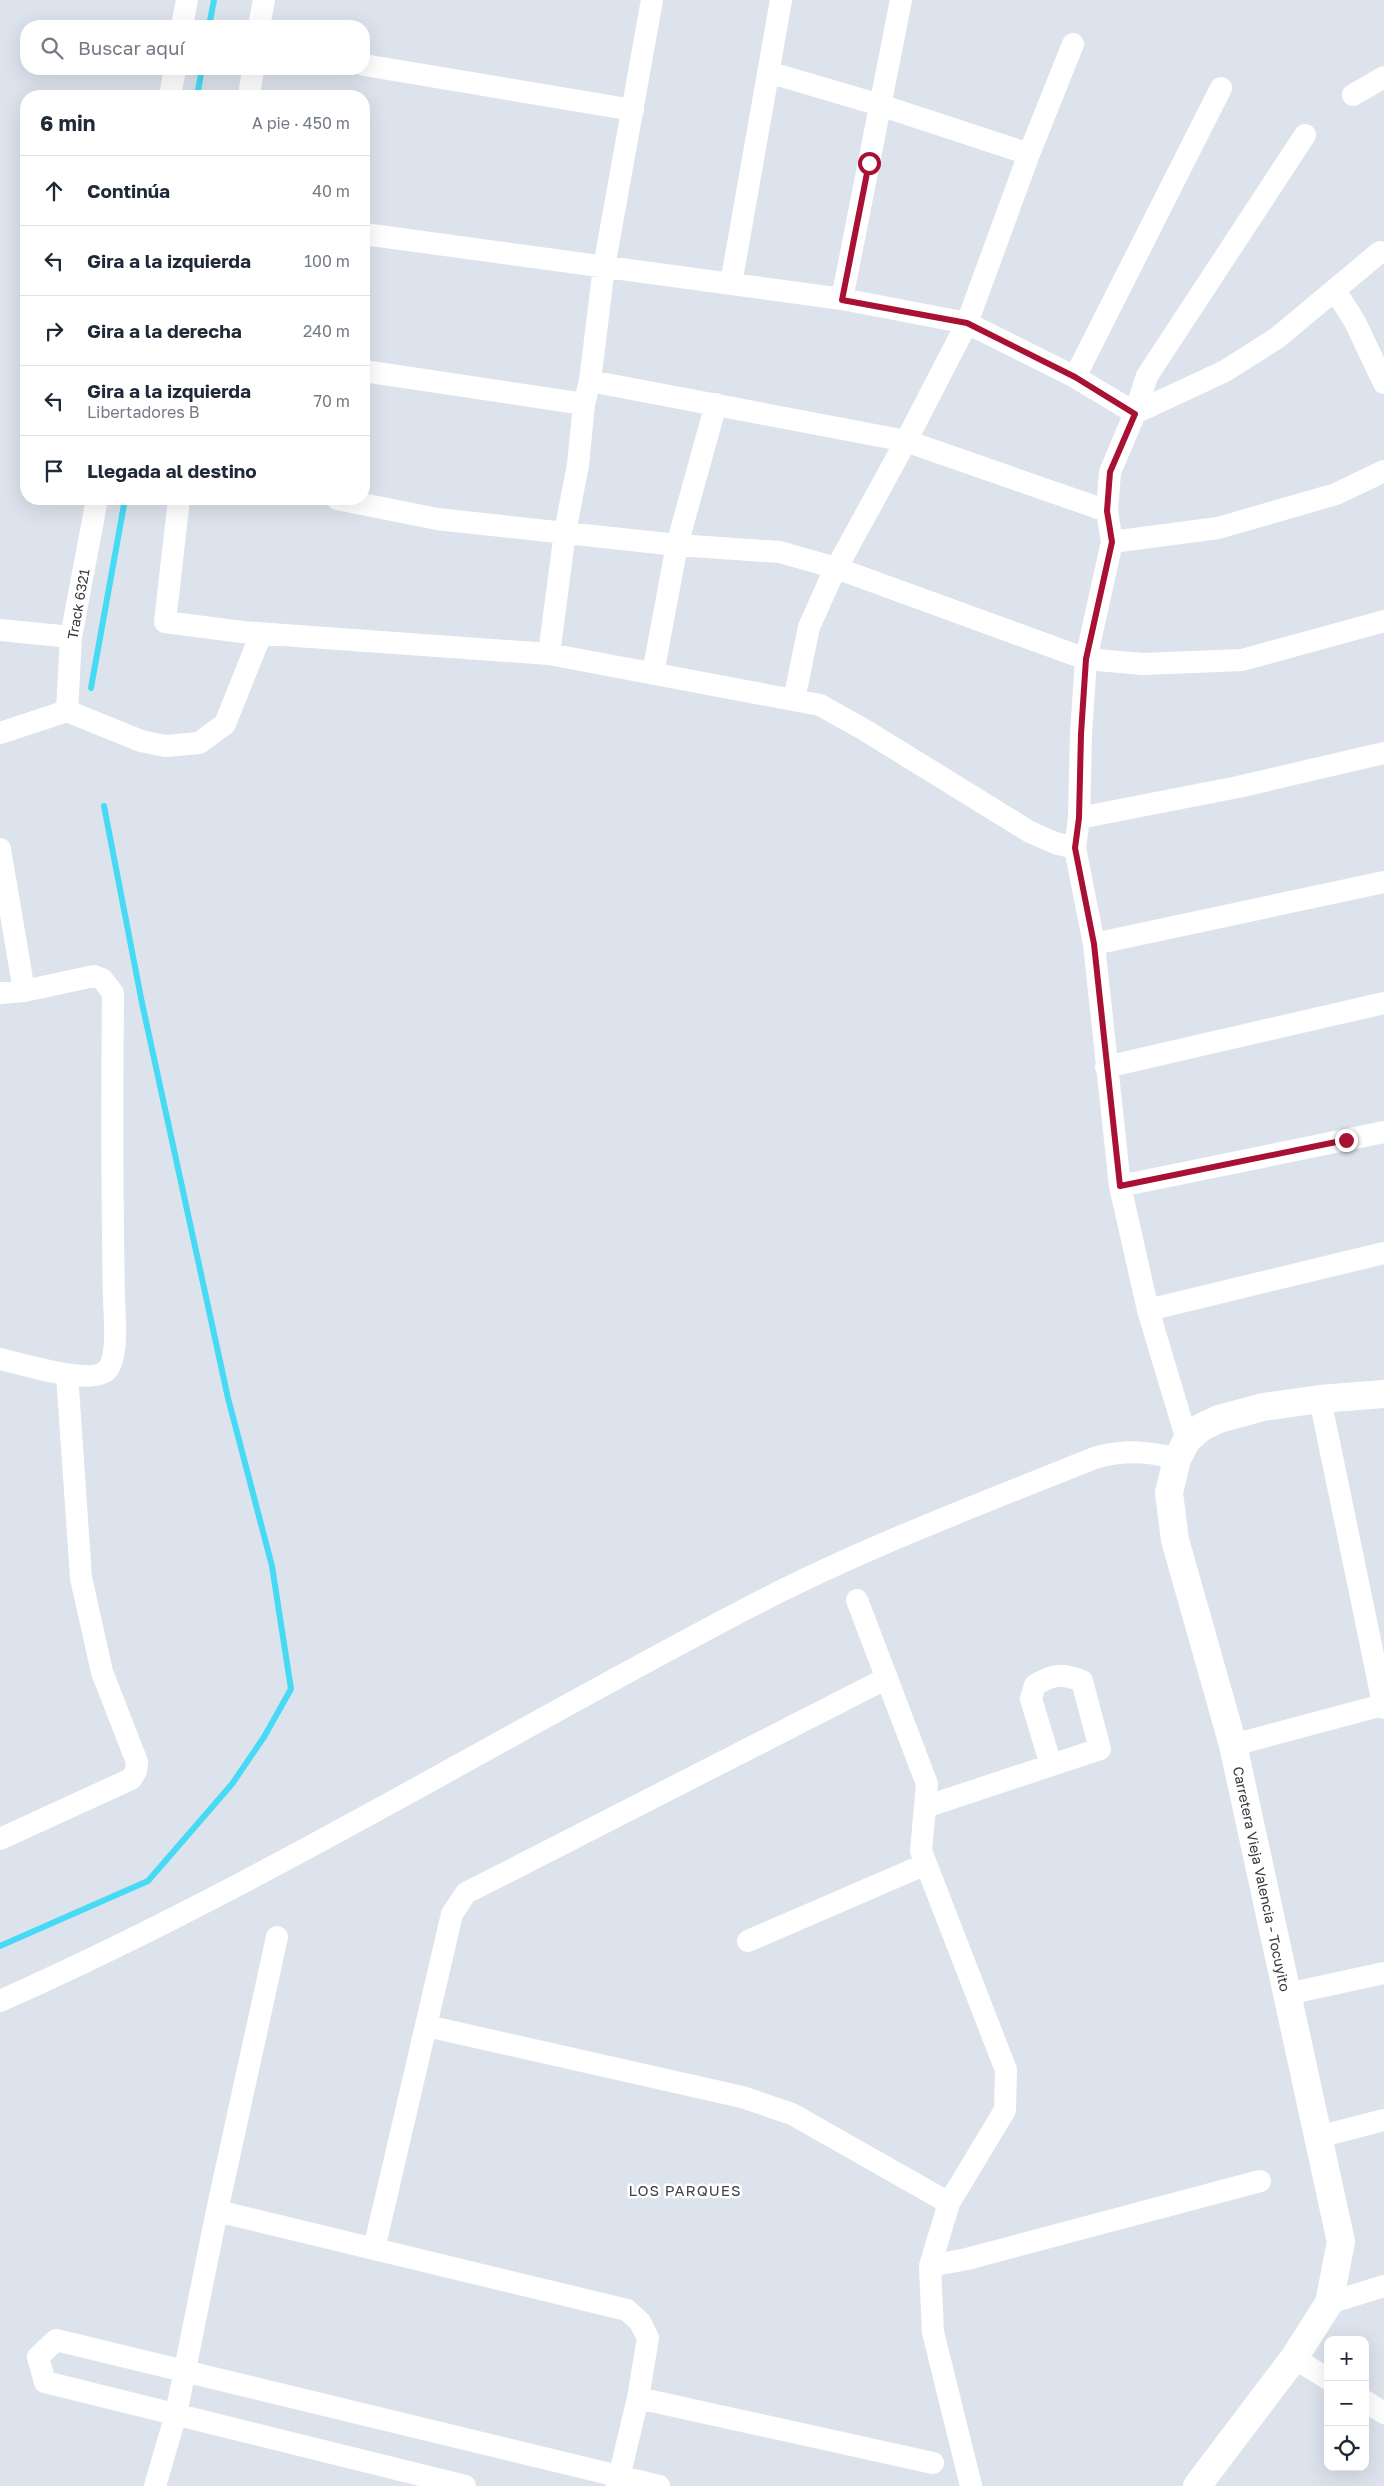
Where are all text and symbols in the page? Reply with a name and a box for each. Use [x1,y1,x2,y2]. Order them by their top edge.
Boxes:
search box [20,20,370,75]
icon: search [38,34,66,62]
text: Buscar aquí [78,36,185,59]
text: 6 min [40,110,95,136]
text: A pie · 450 m [252,113,350,133]
route start [858,152,881,175]
icon: ahead [40,177,68,205]
text: Continúa [87,179,170,202]
text: 40 m [312,181,350,201]
icon: left [40,247,68,275]
text: Gira a la izquierda [87,249,251,272]
text: 100 m [304,251,350,271]
icon: right [40,317,68,345]
text: Gira a la derecha [87,319,242,342]
text: 240 m [303,321,350,341]
text: Gira a la izquierda [87,379,251,402]
icon: left [40,387,68,415]
text: 70 m [313,391,350,411]
text: Libertadores B [87,402,200,422]
icon: arrive [40,457,68,485]
text: Llegada al destino [87,459,257,482]
street label: Track 6321 [63,567,93,641]
route end [1335,1129,1358,1152]
street label: Carretera Vieja Valencia - Tocuyito [1230,1765,1294,1993]
district label: LOS PARQUES [628,2181,742,2199]
map controls [1324,2336,1369,2471]
button: + [1324,2336,1369,2381]
button: − [1324,2381,1369,2426]
button: locate [1324,2426,1369,2471]

